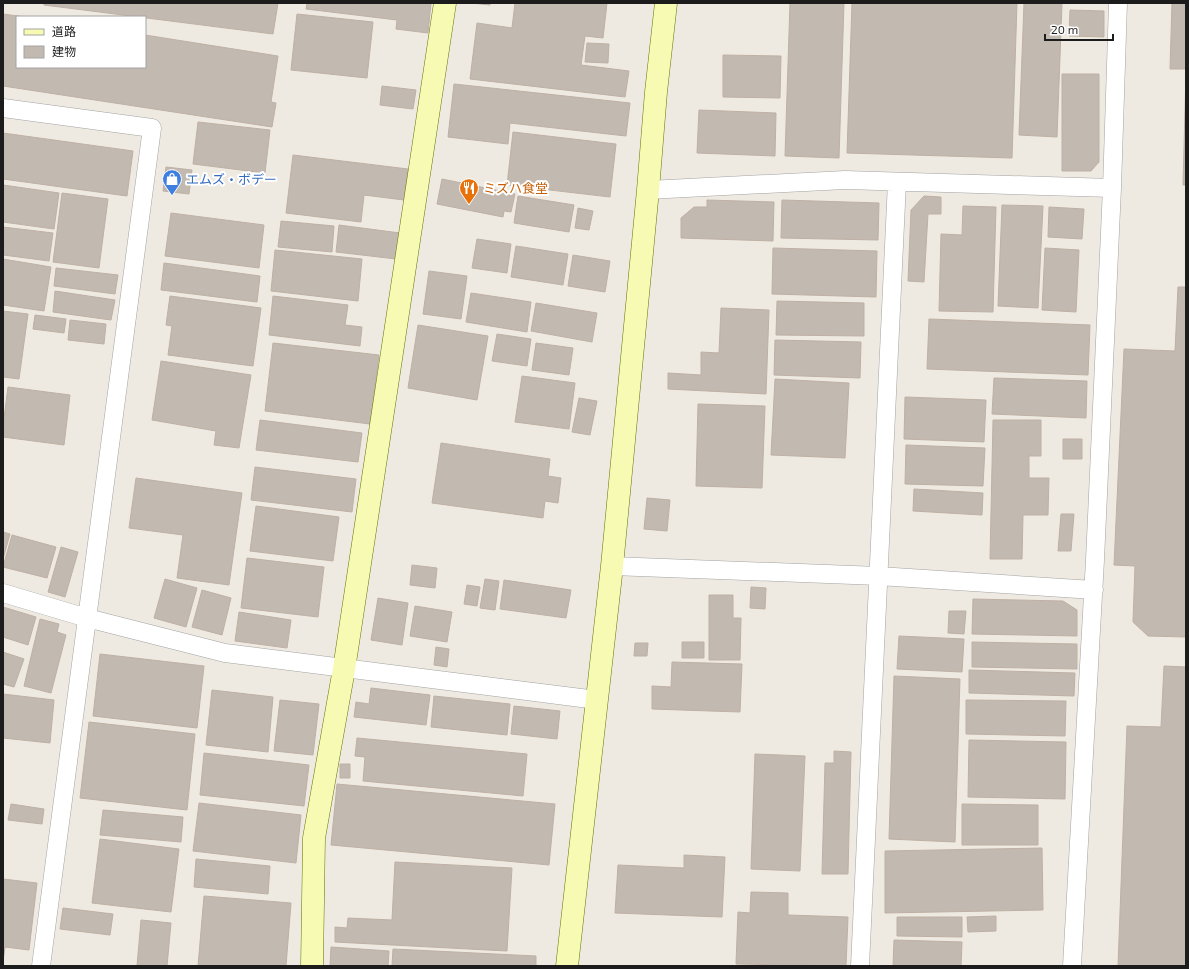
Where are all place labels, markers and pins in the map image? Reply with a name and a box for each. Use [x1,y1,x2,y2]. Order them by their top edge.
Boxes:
shop icon: エムズ・ボデー [161,168,183,196]
place label: エムズ・ボデー [186,171,277,187]
restaurant icon: ミズハ食堂 [458,177,480,205]
place label: ミズハ食堂 [483,180,548,196]

